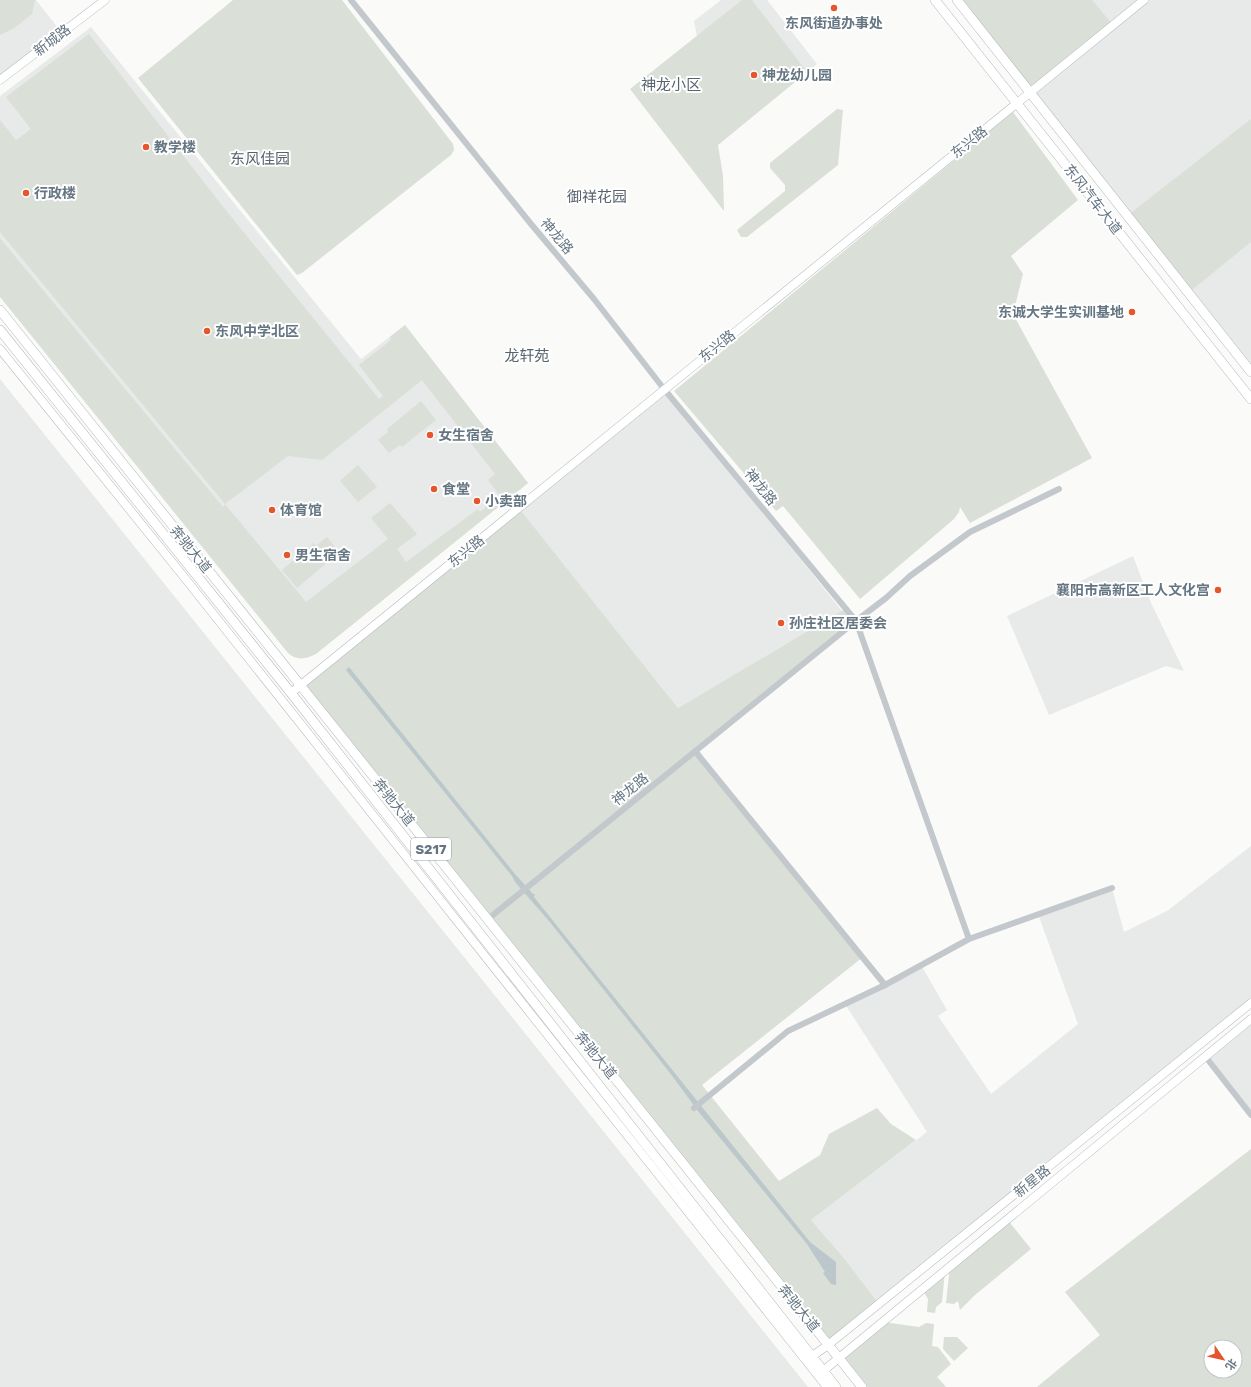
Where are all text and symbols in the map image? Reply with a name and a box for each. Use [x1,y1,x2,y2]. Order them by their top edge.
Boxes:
marker: 东风街道办事处 [829,3,839,13]
place label: 东风街道办事处 [785,15,883,32]
street label: 新城路 [30,21,74,60]
place label: 神龙幼儿园 [762,67,832,84]
marker: 神龙幼儿园 [749,70,759,80]
district label: 神龙小区 [641,76,701,94]
street label: 东兴路 [948,123,991,162]
place label: 教学楼 [154,139,196,156]
marker: 教学楼 [141,142,151,152]
district label: 东风佳园 [230,150,290,168]
street label: 东风汽车大道 [1060,161,1125,238]
place label: 行政楼 [34,185,76,202]
marker: 行政楼 [21,188,31,198]
district label: 御祥花园 [567,188,627,206]
street label: 神龙路 [537,215,577,258]
place label: 东诚大学生实训基地 [998,304,1124,321]
marker: 东诚大学生实训基地 [1127,307,1137,317]
place label: 东风中学北区 [215,323,299,340]
marker: 东风中学北区 [202,326,212,336]
street label: 东兴路 [696,327,739,366]
district label: 龙轩苑 [504,347,550,365]
place label: 女生宿舍 [438,427,494,444]
marker: 女生宿舍 [425,430,435,440]
street label: 神龙路 [741,466,780,509]
place label: 食堂 [442,481,470,498]
marker: 食堂 [429,484,439,494]
place label: 小卖部 [485,493,527,510]
marker: 小卖部 [472,496,482,506]
place label: 体育馆 [280,502,322,519]
marker: 体育馆 [267,505,277,515]
street label: 奔驰大道 [166,522,215,576]
street label: 东兴路 [445,532,488,571]
place label: 男生宿舍 [295,547,351,564]
marker: 男生宿舍 [282,550,292,560]
place label: 襄阳市高新区工人文化宫 [1056,582,1210,599]
marker: 襄阳市高新区工人文化宫 [1213,585,1223,595]
place label: 孙庄社区居委会 [789,615,887,632]
marker: 孙庄社区居委会 [776,618,786,628]
street label: 神龙路 [609,770,652,809]
street label: 奔驰大道 [369,775,418,829]
road number: S217 [411,838,451,860]
street label: 奔驰大道 [571,1028,620,1082]
street label: 新星路 [1011,1162,1054,1201]
street label: 奔驰大道 [774,1281,823,1335]
north arrow [1203,1339,1243,1379]
text: 北 [1222,1356,1239,1373]

